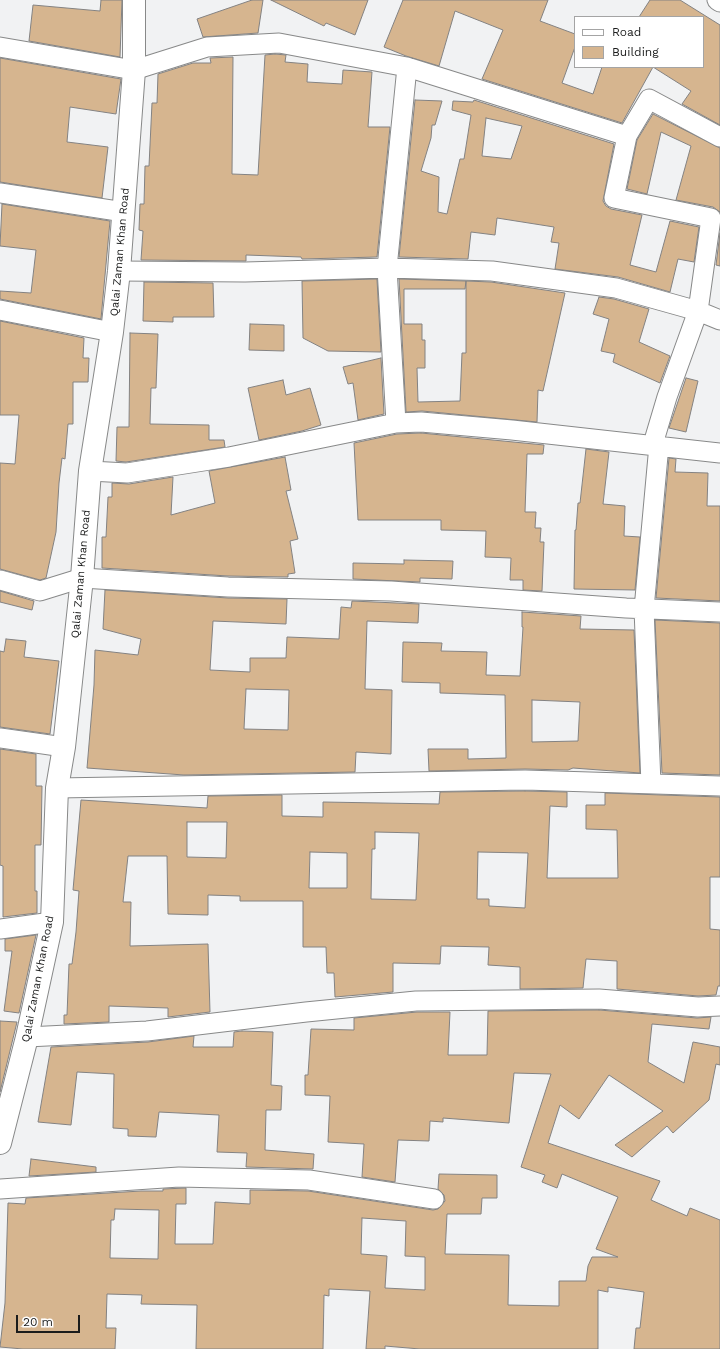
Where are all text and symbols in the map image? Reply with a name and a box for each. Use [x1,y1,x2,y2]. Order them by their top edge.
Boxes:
legend [574,16,704,68]
text: Road [612,25,641,39]
text: Building [612,45,659,59]
street label: Qalai Zaman Khan Road [108,187,132,317]
street label: Qalai Zaman Khan Road [69,509,93,639]
street label: Qalai Zaman Khan Road [19,915,57,1043]
scale bar [18,1307,82,1333]
text: 20 m [23,1315,53,1329]

